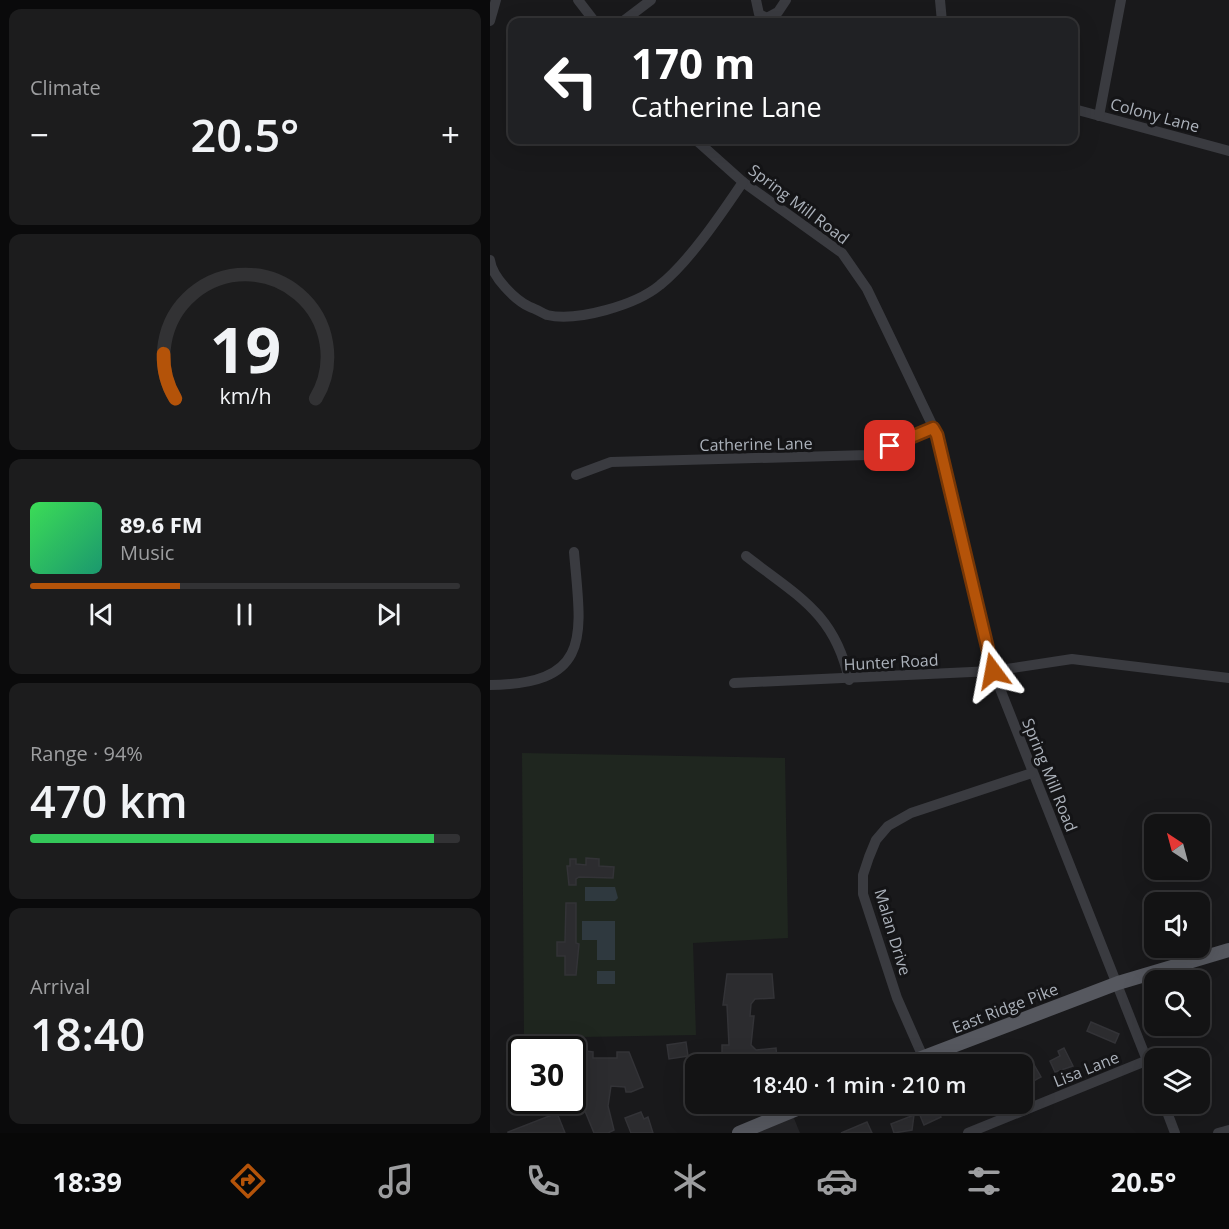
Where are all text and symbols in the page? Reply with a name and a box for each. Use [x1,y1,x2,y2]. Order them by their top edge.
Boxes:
text: 170 m [631,34,755,91]
icon: left [532,42,610,120]
text: Climate [30,74,101,101]
text: Catherine Lane [631,88,822,125]
street label: Colony Lane [1108,93,1202,137]
text: 20.5° [191,104,299,165]
text: − [30,112,49,157]
text: + [441,112,460,157]
street label: Spring Mill Road [744,159,854,249]
text: 19 [209,306,281,391]
text: km/h [219,381,271,410]
pin [864,420,915,471]
icon: arrive [873,429,906,462]
street label: Catherine Lane [699,432,813,456]
text: 89.6 FM [120,509,203,539]
text: Music [120,539,174,566]
icon: previous [85,598,118,631]
icon: pause [228,598,261,631]
icon: next [372,598,405,631]
position arrow [961,639,1025,703]
street label: Hunter Road [843,649,939,675]
street label: Spring Mill Road [1017,715,1083,835]
text: Range · 94% [30,740,143,767]
text: 470 km [30,770,188,831]
north arrow [1144,814,1210,880]
map controls [1144,814,1210,1114]
street label: Malan Drive [869,886,917,978]
button: sound [1144,892,1210,958]
button: search [1144,970,1210,1036]
text: Arrival [30,973,90,1000]
street label: East Ridge Pike [949,978,1061,1038]
text: 18:40 [30,1003,145,1064]
speed limit sign: 30 [508,1036,586,1114]
street label: Lisa Lane [1050,1046,1122,1092]
button: layers [1144,1048,1210,1114]
text: 18:40 · 1 min · 210 m [751,1069,967,1099]
icon: directions [227,1160,269,1202]
icon: music [375,1160,417,1202]
icon: phone [522,1160,564,1202]
icon: climate [669,1160,711,1202]
icon: car [816,1160,858,1202]
icon: filters [963,1160,1005,1202]
text: 18:39 [53,1163,122,1200]
text: 20.5° [1111,1163,1176,1200]

